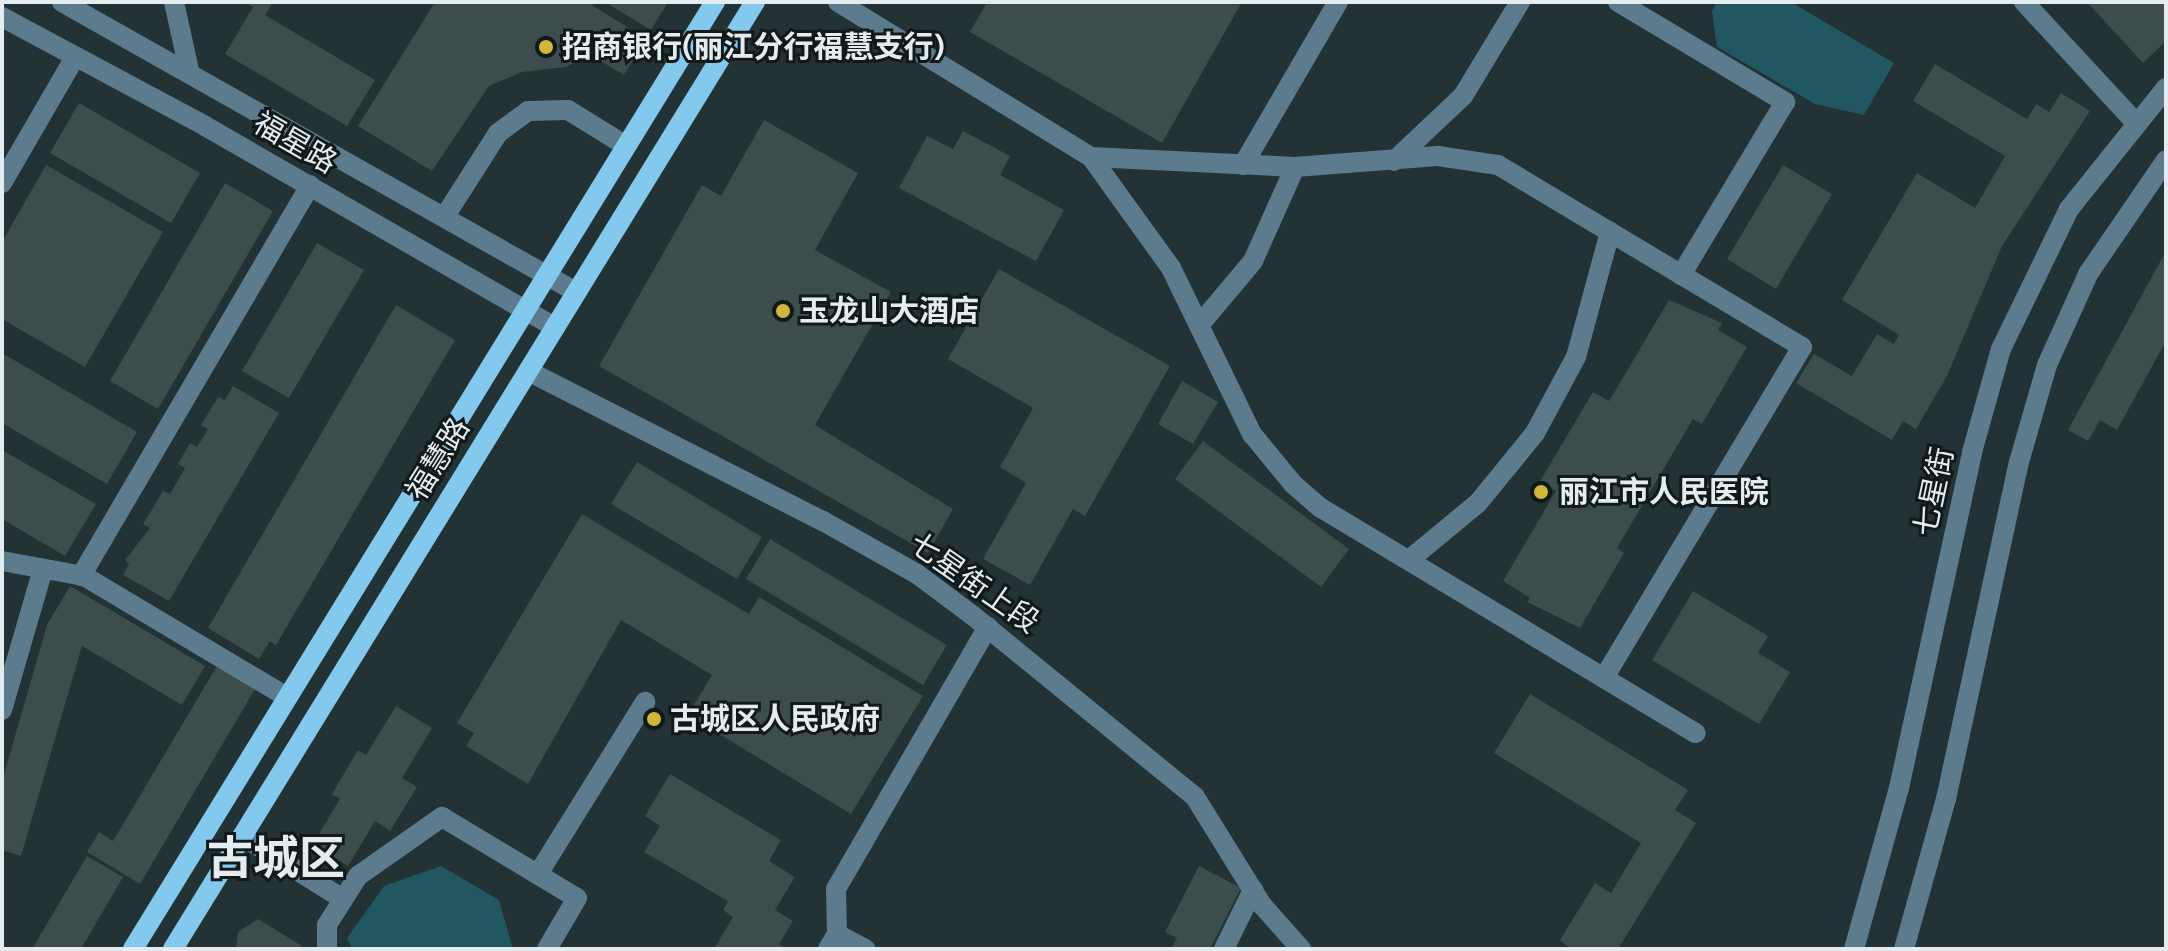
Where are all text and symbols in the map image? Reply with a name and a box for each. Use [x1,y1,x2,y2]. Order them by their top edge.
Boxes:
place label: 招商银行(丽江分行福慧支行) [562,29,945,65]
marker: 招商银行(丽江分行福慧支行) [537,38,555,56]
street label: 福星路 [247,105,343,181]
place label: 玉龙山大酒店 [799,293,979,329]
marker: 玉龙山大酒店 [774,302,792,320]
street label: 福慧路 [399,411,477,507]
street label: 七星街 [1907,444,1961,540]
place label: 丽江市人民医院 [1559,474,1769,510]
marker: 丽江市人民医院 [1530,481,1552,503]
street label: 七星街上段 [902,525,1046,641]
place label: 古城区人民政府 [670,701,880,737]
marker: 古城区人民政府 [645,710,663,728]
district label: 古城区 [207,830,345,886]

